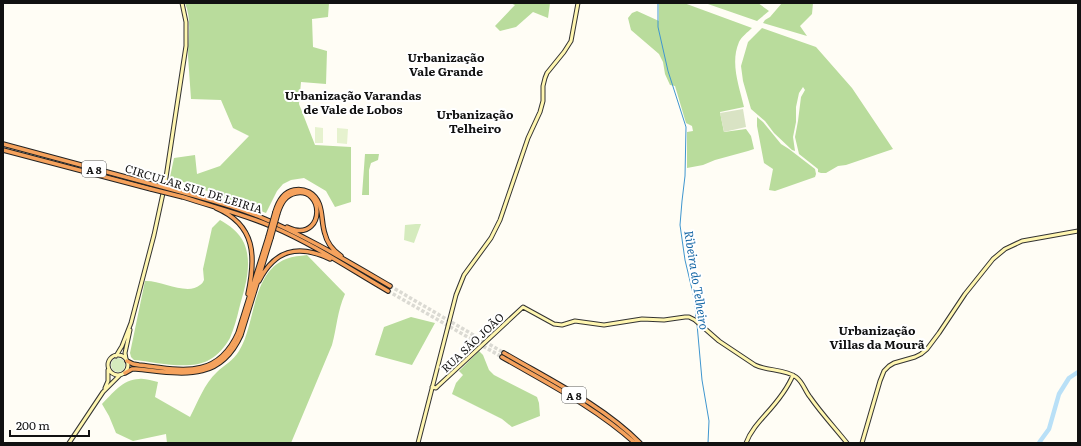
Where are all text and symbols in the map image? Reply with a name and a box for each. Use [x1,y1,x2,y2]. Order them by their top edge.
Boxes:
district label: Urbanização Vale Grande [408,48,485,80]
district label: Urbanização Varandas de Vale de Lobos [285,86,421,118]
district label: Urbanização Telheiro [437,105,514,137]
street label: CIRCULAR SUL DE LEIRIA [123,159,265,217]
road number: A 8 [82,161,106,177]
water label: Ribeira do Telheiro [680,229,714,331]
street label: RUA SÃO JOÃO [437,309,507,375]
district label: Urbanização Villas da Mourã [829,321,925,353]
road number: A 8 [562,387,586,403]
scale bar [10,412,89,438]
text: 200 m [16,416,50,434]

